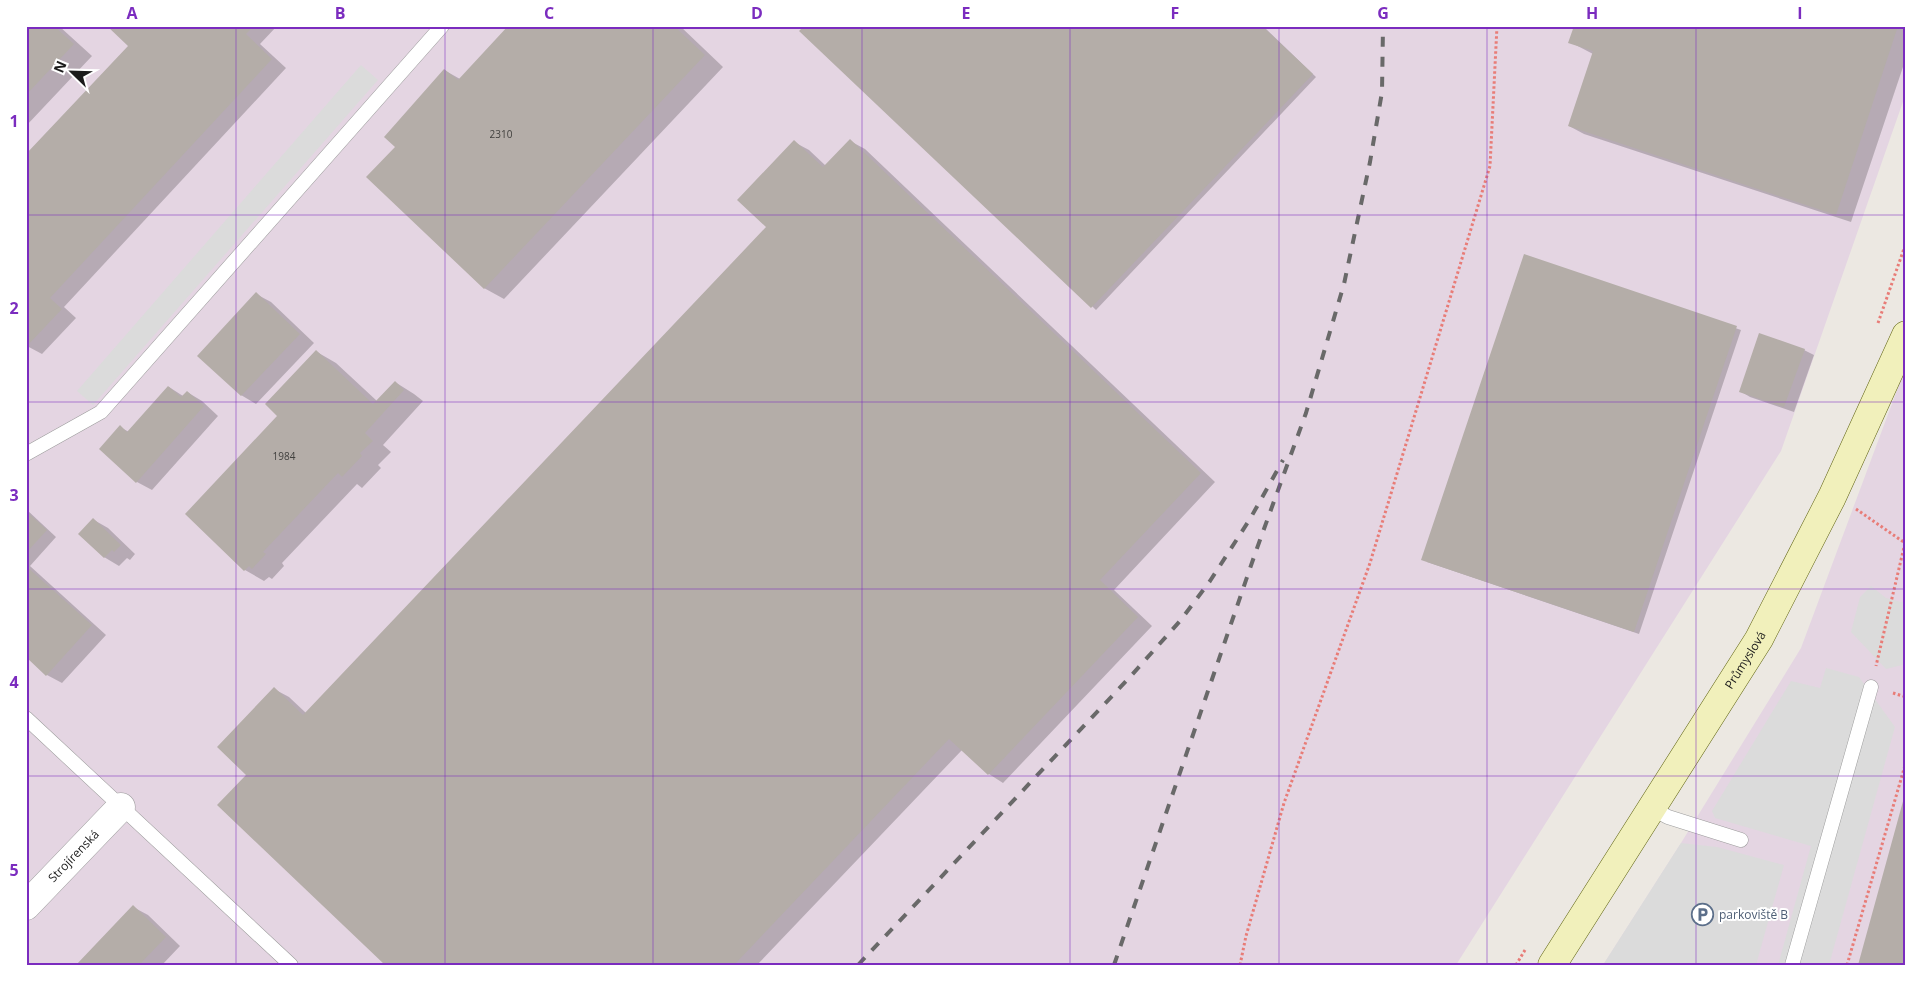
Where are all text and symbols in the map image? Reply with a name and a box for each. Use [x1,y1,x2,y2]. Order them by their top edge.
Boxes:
text: A [126,2,138,24]
text: B [335,2,345,24]
text: C [544,2,554,24]
text: D [751,2,763,24]
text: E [962,2,971,24]
text: F [1171,2,1179,24]
text: G [1377,2,1389,24]
text: H [1586,2,1598,24]
text: I [1797,2,1803,24]
north arrow [48,48,98,98]
text: N [49,58,71,76]
text: 1 [9,110,19,132]
house number: 2310 [490,127,513,141]
text: 2 [9,297,19,319]
house number: 1984 [273,449,296,463]
text: 3 [9,484,19,506]
street label: Průmyslová [1720,628,1770,692]
text: 4 [9,671,19,693]
street label: Strojírenská [44,826,103,886]
text: 5 [9,859,19,881]
parking icon: parkoviště B [1691,903,1715,927]
place label: parkoviště B [1719,906,1788,923]

